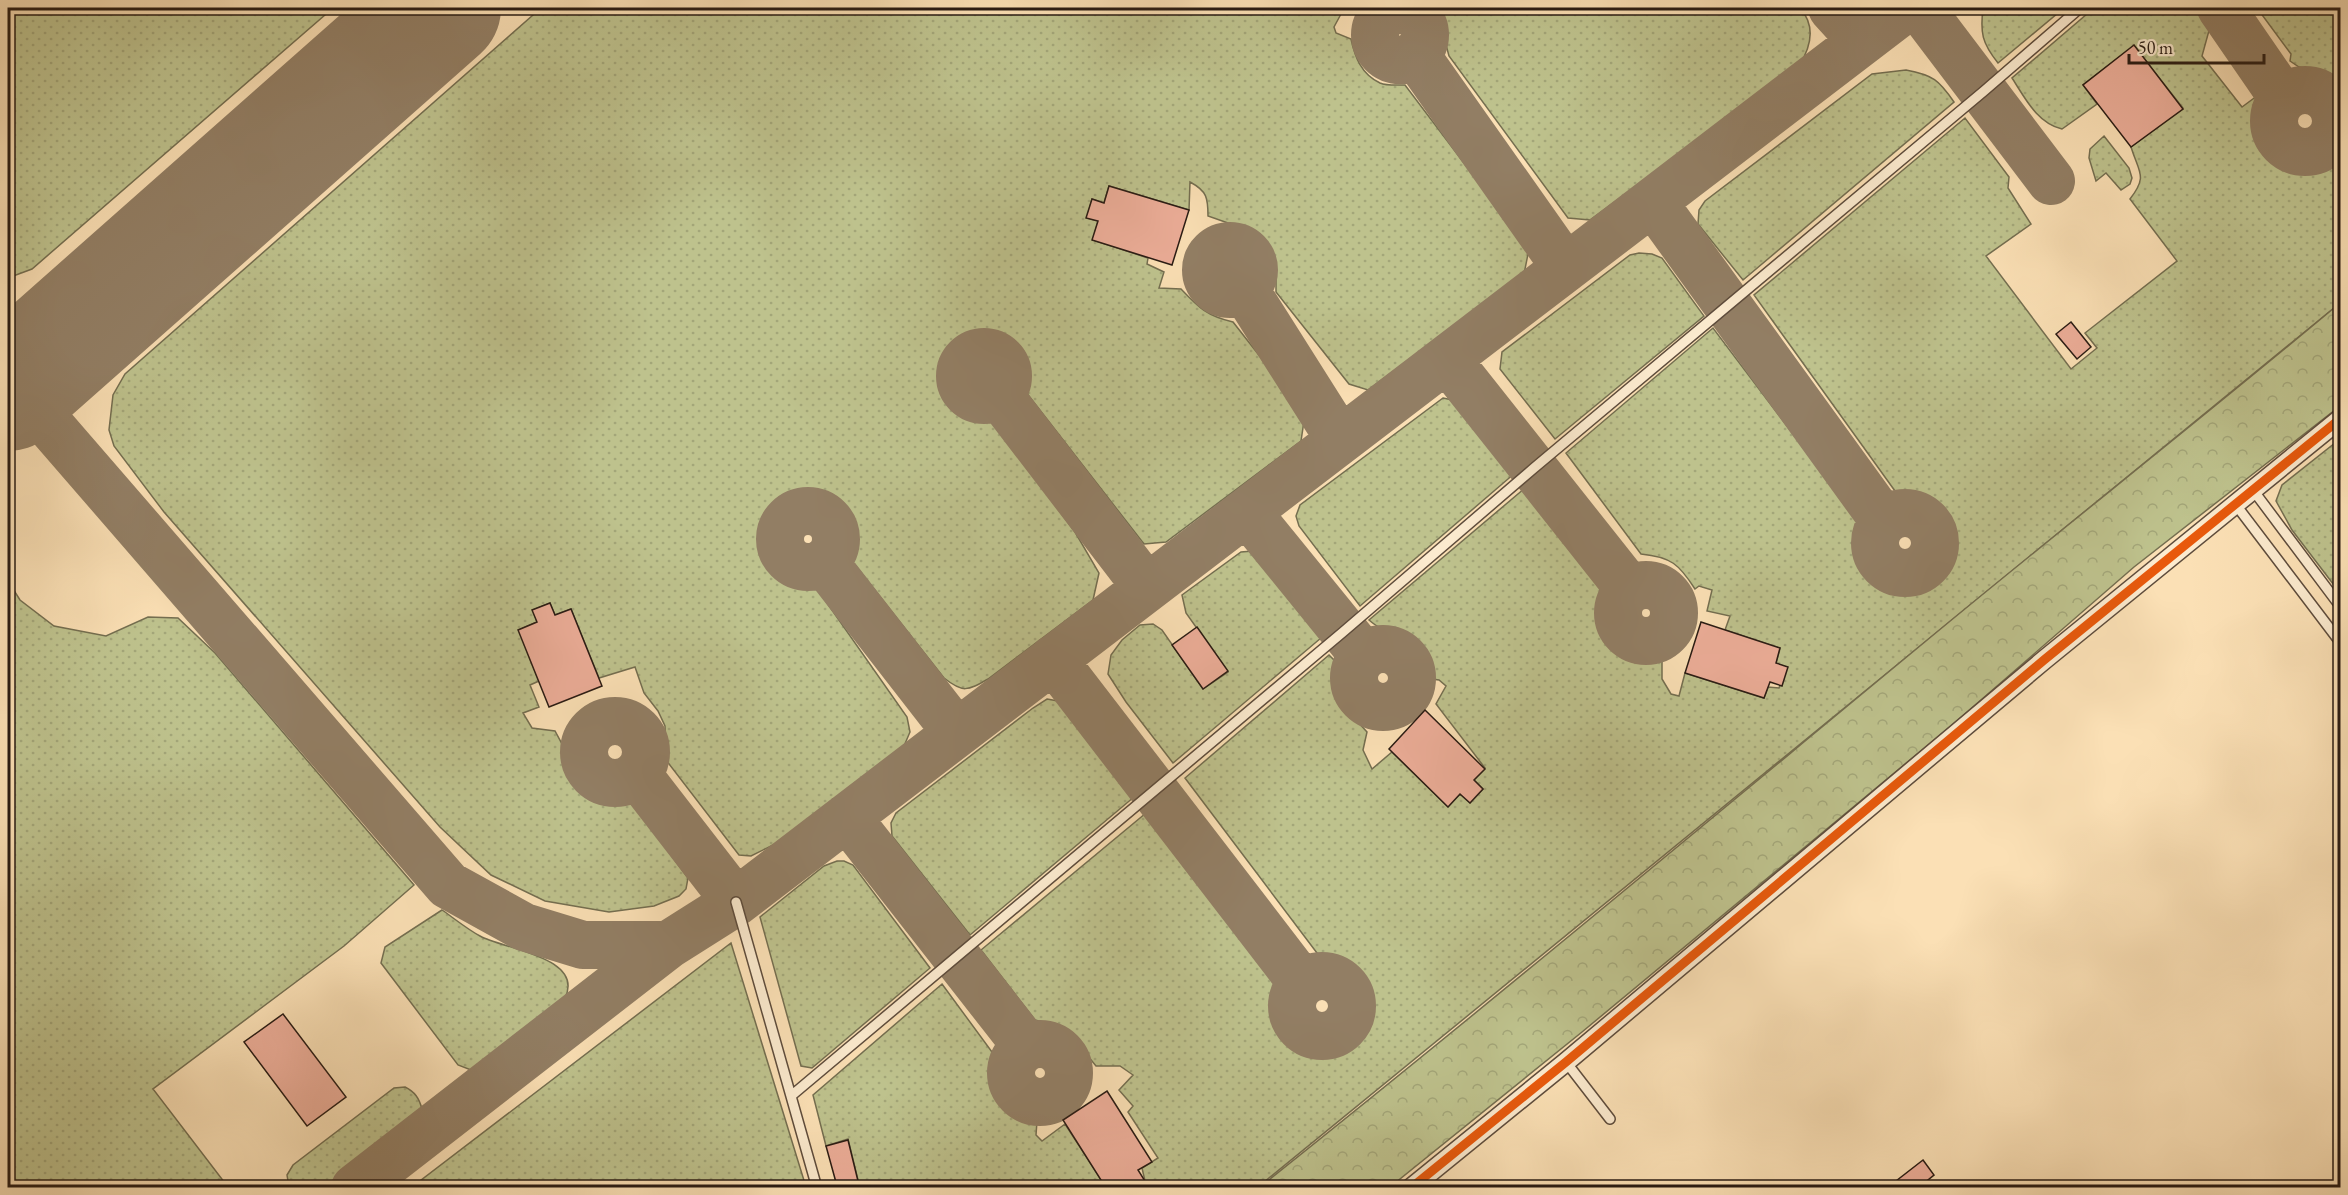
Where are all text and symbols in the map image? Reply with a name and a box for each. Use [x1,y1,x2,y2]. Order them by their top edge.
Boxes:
scale bar [2129,27,2264,65]
text: 50 m [2138,36,2173,59]

